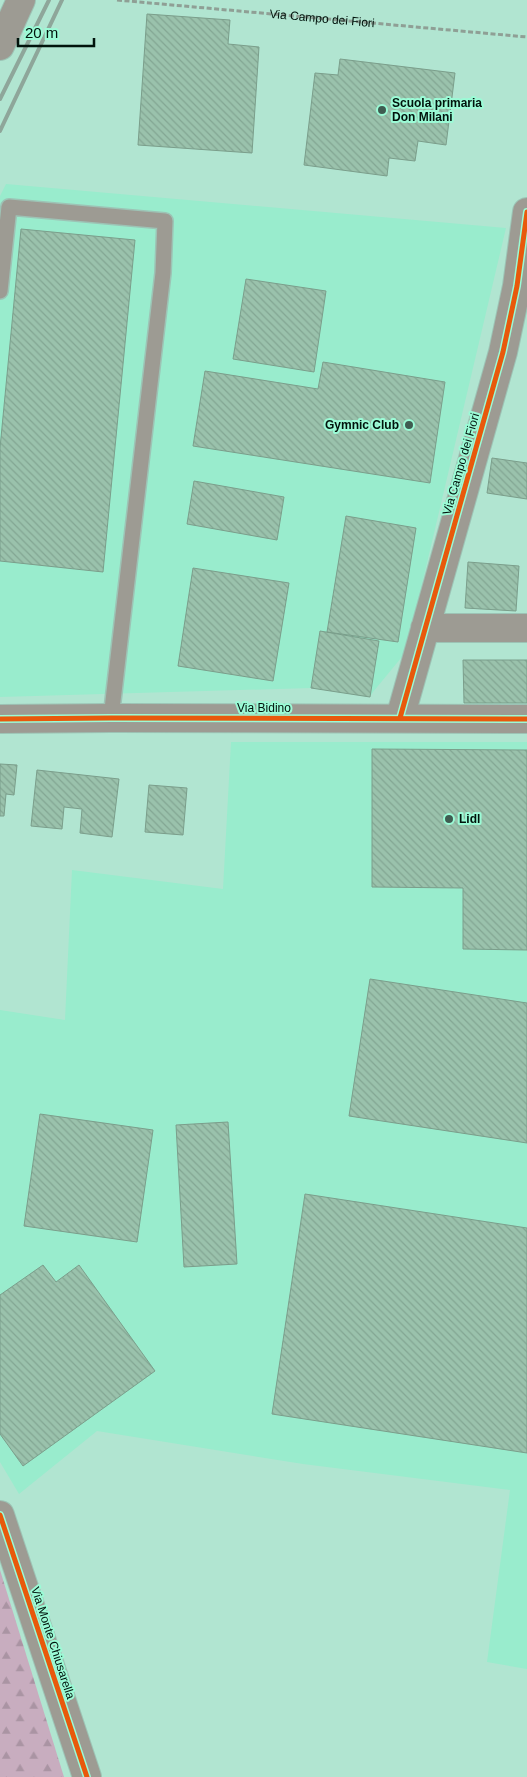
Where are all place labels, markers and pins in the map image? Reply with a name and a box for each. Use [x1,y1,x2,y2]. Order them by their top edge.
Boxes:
place label: Scuola primaria Don Milani [392,96,482,124]
marker: Scuola primaria Don Milani [376,104,388,116]
place label: Gymnic Club [325,418,399,432]
marker: Gymnic Club [403,419,415,431]
place label: Lidl [459,812,480,826]
marker: Lidl [443,813,455,825]

